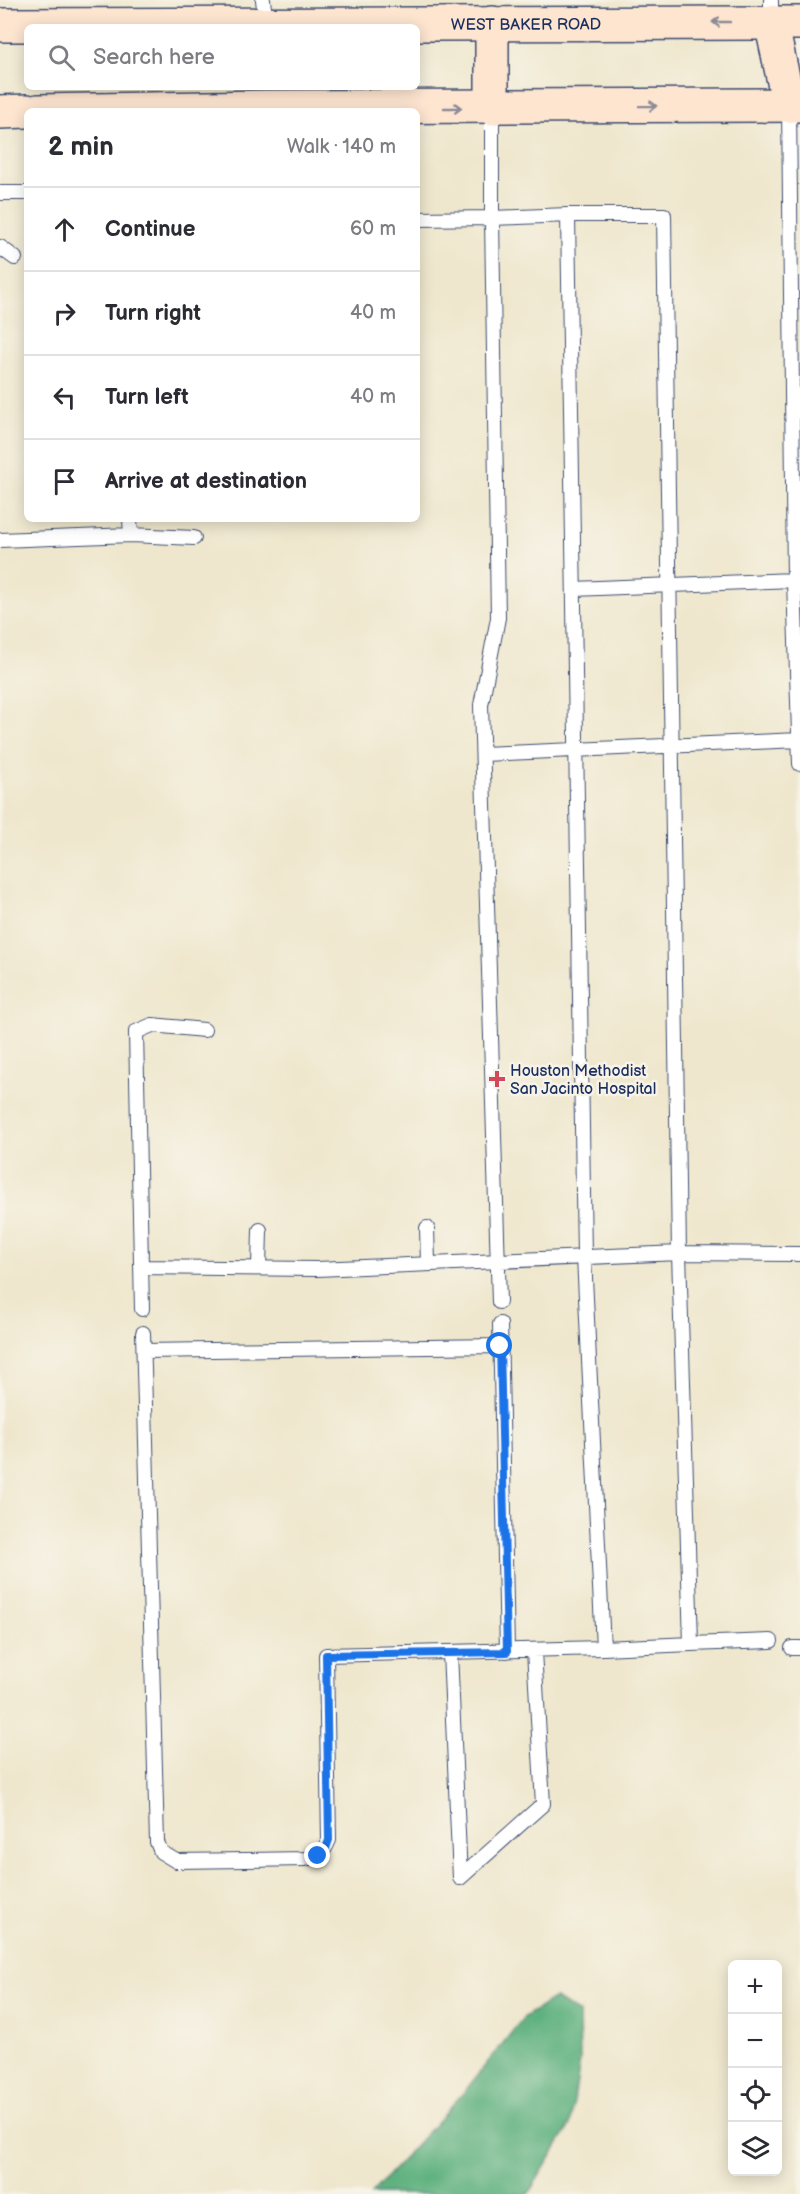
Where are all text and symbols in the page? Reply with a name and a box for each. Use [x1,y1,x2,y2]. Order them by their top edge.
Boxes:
street label: WEST BAKER ROAD [451,15,601,35]
one-way arrow [711,16,731,28]
search box [24,24,420,90]
icon: search [45,41,78,74]
text: Search here [93,44,215,71]
one-way arrow [638,100,658,112]
one-way arrow [443,102,463,114]
text: 2 min [48,132,114,163]
text: Walk · 140 m [287,135,396,159]
icon: ahead [48,213,81,246]
text: Continue [105,216,195,243]
text: 60 m [350,217,396,241]
icon: right [48,297,81,330]
text: Turn right [105,300,201,327]
text: 40 m [350,301,396,325]
icon: left [48,381,81,414]
text: Turn left [105,384,189,411]
text: 40 m [350,385,396,409]
icon: arrive [48,465,81,498]
text: Arrive at destination [105,468,307,495]
place label: Houston Methodist San Jacinto Hospital [510,1062,656,1099]
marker: Houston Methodist San Jacinto Hospital [488,1070,506,1088]
route start [486,1332,512,1358]
route end [304,1842,330,1868]
map controls [728,1960,782,2176]
button: + [728,1960,782,2014]
button: − [728,2014,782,2068]
button: locate [728,2068,782,2122]
button: layers [728,2122,782,2176]

